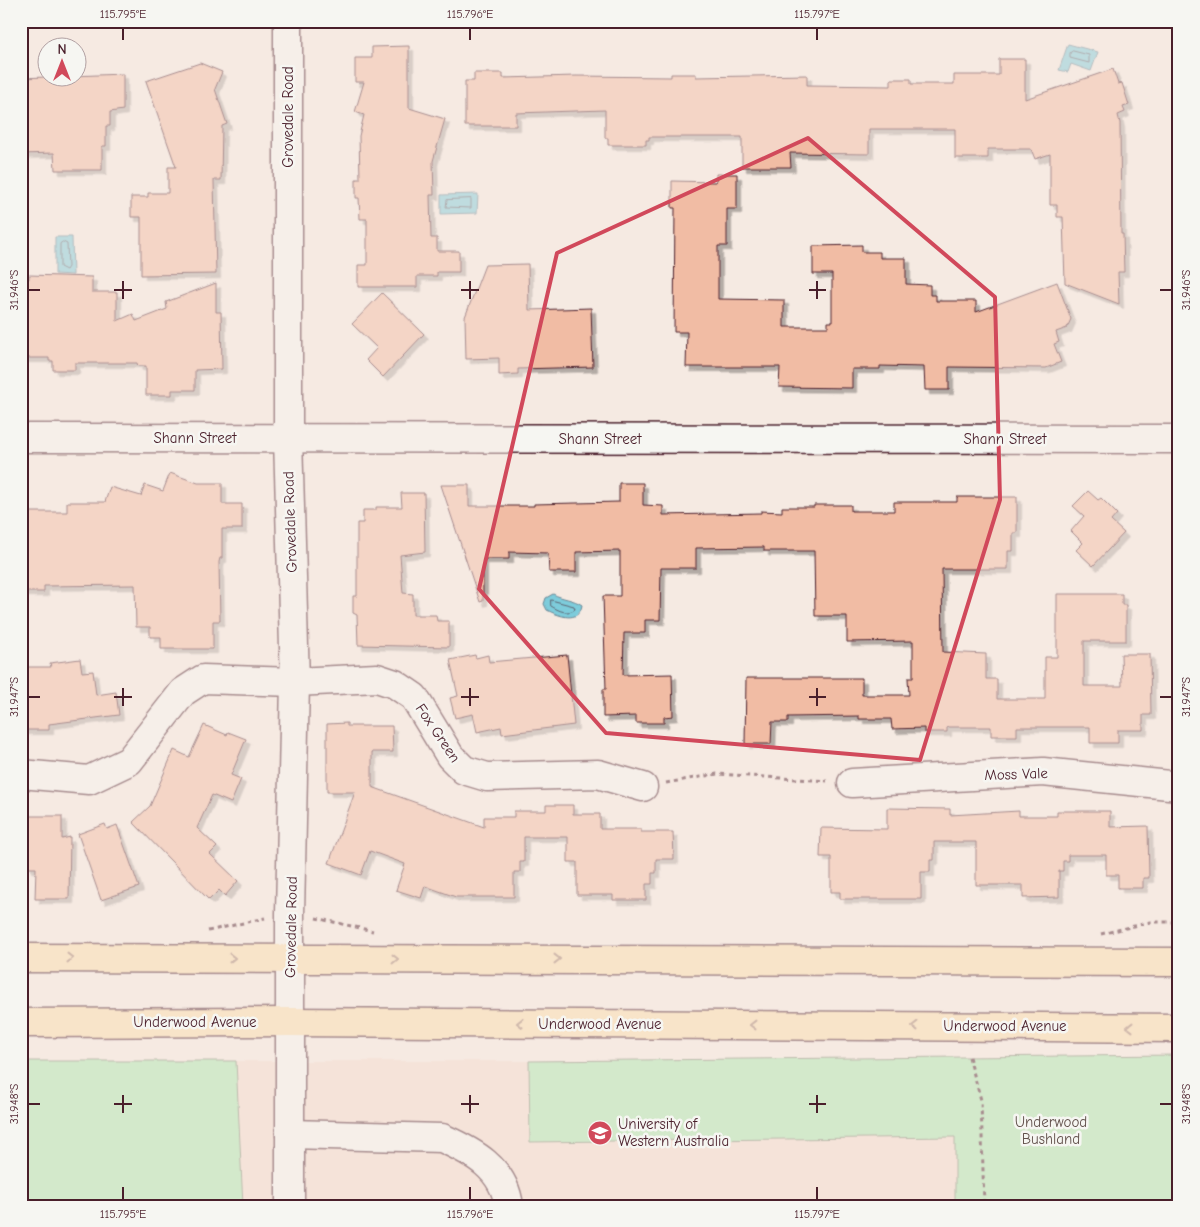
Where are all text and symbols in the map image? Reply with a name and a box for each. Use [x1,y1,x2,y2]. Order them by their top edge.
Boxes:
text: 115.795°E [100,7,146,21]
text: 115.796°E [447,7,493,21]
text: 115.797°E [794,7,840,21]
north arrow [38,38,88,88]
text: N [57,41,67,58]
street label: Grovedale Road [279,66,297,168]
text: 31.946°S [7,269,21,310]
text: 31.946°S [1179,269,1193,310]
street label: Shann Street [153,429,237,447]
street label: Shann Street [558,430,642,448]
street label: Shann Street [963,430,1047,448]
street label: Grovedale Road [279,471,301,573]
text: 31.947°S [7,677,21,717]
text: 31.947°S [1179,677,1193,717]
street label: Fox Green [412,700,464,766]
street label: Moss Vale [984,764,1049,784]
street label: Grovedale Road [281,876,301,978]
one-way arrow [66,953,74,963]
one-way arrow [229,953,237,963]
one-way arrow [392,954,399,964]
one-way arrow [554,954,562,964]
street label: Underwood Avenue [133,1013,257,1031]
street label: Underwood Avenue [538,1015,662,1033]
street label: Underwood Avenue [943,1017,1067,1035]
one-way arrow [516,1018,524,1028]
one-way arrow [748,1020,756,1030]
one-way arrow [911,1021,918,1031]
one-way arrow [1126,1022,1134,1032]
text: 31.948°S [7,1083,21,1124]
text: 31.948°S [1179,1083,1193,1124]
park label: Underwood Bushland [1015,1113,1087,1148]
place label: University of Western Australia [618,1115,729,1150]
school or university icon: University of Western Australia [587,1120,613,1146]
text: 115.795°E [100,1207,146,1221]
text: 115.796°E [447,1207,493,1221]
text: 115.797°E [794,1207,840,1221]

